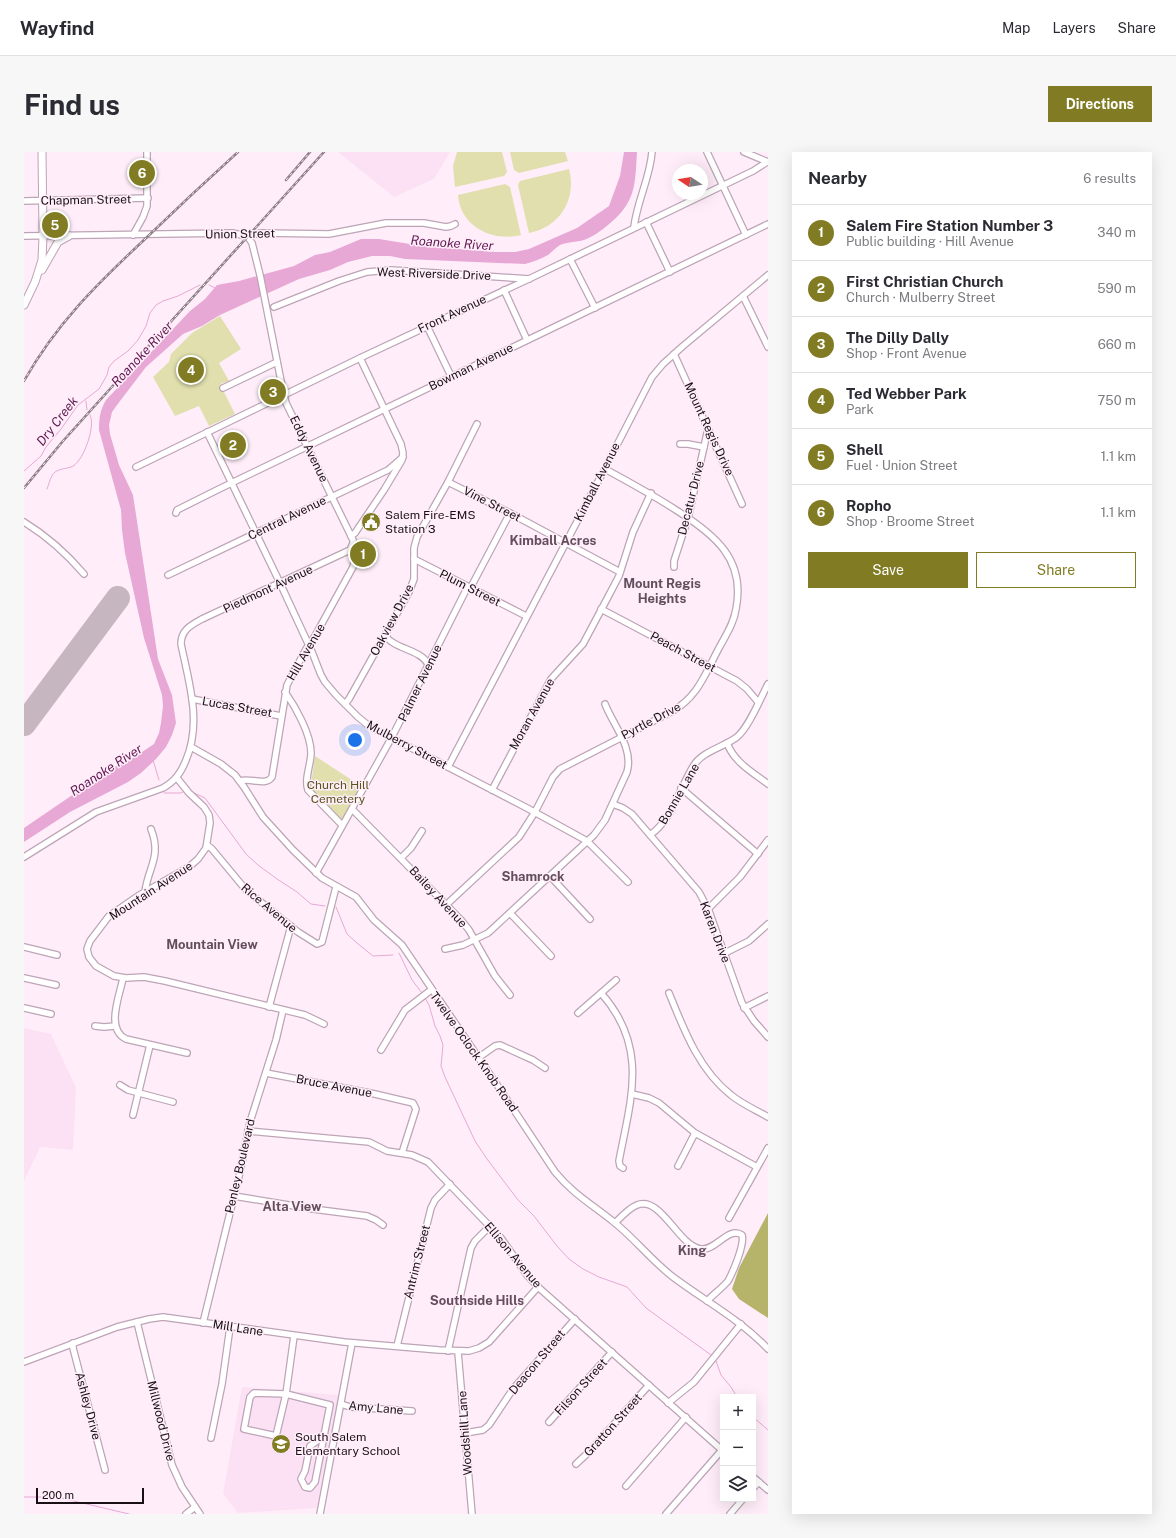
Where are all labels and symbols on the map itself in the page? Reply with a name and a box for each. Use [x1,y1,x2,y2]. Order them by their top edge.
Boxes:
pin: 6 [129,158,155,188]
north arrow [672,164,708,200]
street label: Chapman Street [40,192,132,208]
pin: 5 [42,210,68,240]
street label: Union Street [205,226,275,242]
water label: Roanoke River [410,233,494,253]
street label: West Riverside Drive [377,265,491,283]
street label: Front Avenue [416,292,489,336]
water label: Roanoke River [108,318,176,389]
street label: Bowman Avenue [426,340,516,394]
pin: 4 [178,355,204,385]
pin: 3 [260,377,286,407]
street label: Mount Regis Drive [681,380,737,478]
water label: Dry Creek [33,393,81,449]
street label: Eddy Avenue [287,413,331,485]
pin: 2 [220,430,246,460]
street label: Kimball Avenue [571,440,623,524]
street label: Decatur Drive [675,459,707,537]
street label: Vine Street [461,484,523,525]
street label: Central Avenue [246,493,329,543]
place label: Salem Fire-EMS Station 3 [385,508,475,536]
public building icon: Salem Fire-EMS Station 3 [360,511,382,533]
district label: Kimball Acres [510,533,597,548]
pin: 1 [350,539,376,569]
street label: Piedmont Avenue [221,562,315,616]
street label: Plum Street [437,567,503,609]
district label: Mount Regis Heights [623,576,701,606]
street label: Oakview Drive [367,582,417,658]
street label: Hill Avenue [284,621,328,683]
street label: Peach Street [648,629,718,675]
street label: Palmer Avenue [395,642,445,724]
street label: Moran Avenue [507,676,557,752]
street label: Lucas Street [201,694,273,720]
street label: Pyrtle Drive [619,699,683,742]
street label: Mulberry Street [364,718,450,772]
your location [345,730,365,750]
water label: Roanoke River [67,741,145,799]
street label: Bonnie Lane [656,761,702,827]
park label: Church Hill Cemetery [307,778,370,806]
street label: Mountain Avenue [107,859,195,923]
street label: Bailey Avenue [406,864,470,931]
district label: Shamrock [501,869,565,884]
street label: Rice Avenue [238,881,300,935]
street label: Karen Drive [697,899,733,965]
district label: Mountain View [166,937,258,952]
street label: Twelve Oclock Knob Road [427,989,521,1115]
street label: Bruce Avenue [295,1072,373,1100]
street label: Penley Boulevard [222,1117,258,1215]
district label: Alta View [263,1199,322,1214]
street label: Ellison Avenue [482,1219,545,1291]
street label: Antrim Street [401,1223,433,1301]
district label: King [678,1243,706,1258]
district label: Southside Hills [430,1293,524,1308]
street label: Mill Lane [212,1317,264,1339]
street label: Deacon Street [506,1327,568,1397]
street label: Filson Street [552,1356,610,1418]
street label: Ashley Drive [72,1371,104,1442]
street label: Millwood Drive [144,1379,178,1463]
street label: Woodshill Lane [455,1390,475,1476]
street label: Gratton Street [581,1390,645,1459]
street label: Amy Lane [348,1399,404,1417]
place label: South Salem Elementary School [295,1430,401,1458]
school or university icon: South Salem Elementary School [270,1433,292,1455]
scale bar [36,1486,144,1505]

